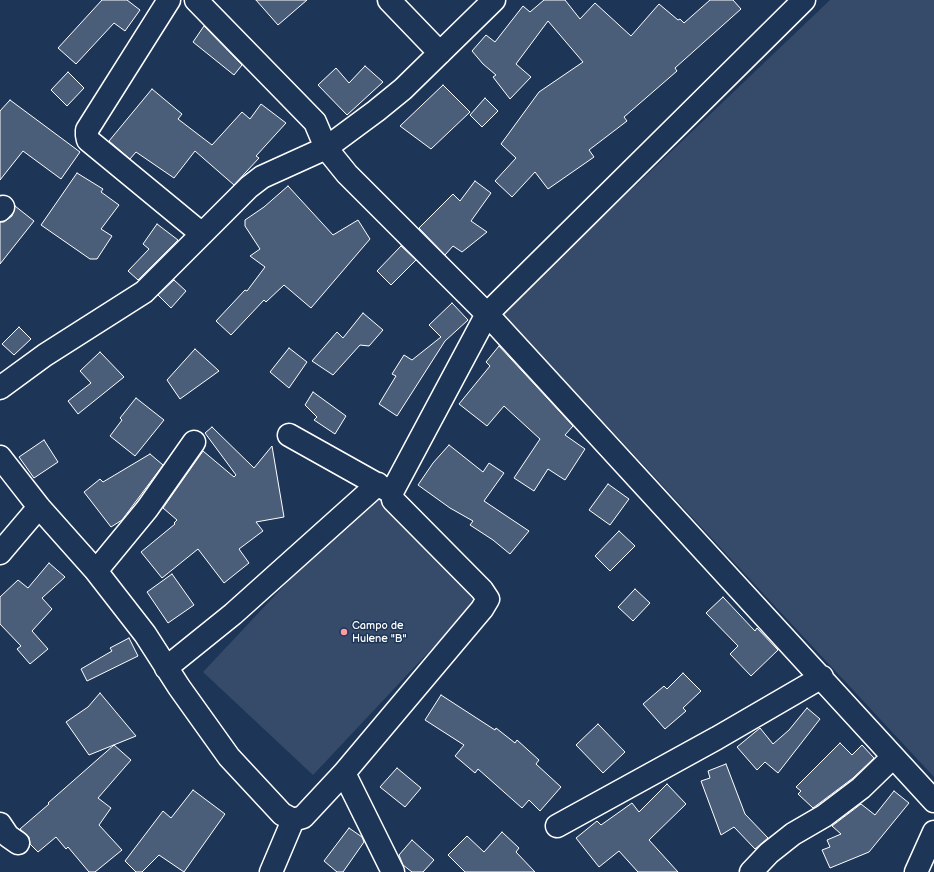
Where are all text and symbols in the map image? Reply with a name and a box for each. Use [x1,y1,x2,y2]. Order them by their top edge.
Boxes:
place label: Campo de Hulene "B" [352,619,407,645]
marker: Campo de Hulene "B" [339,627,349,637]

